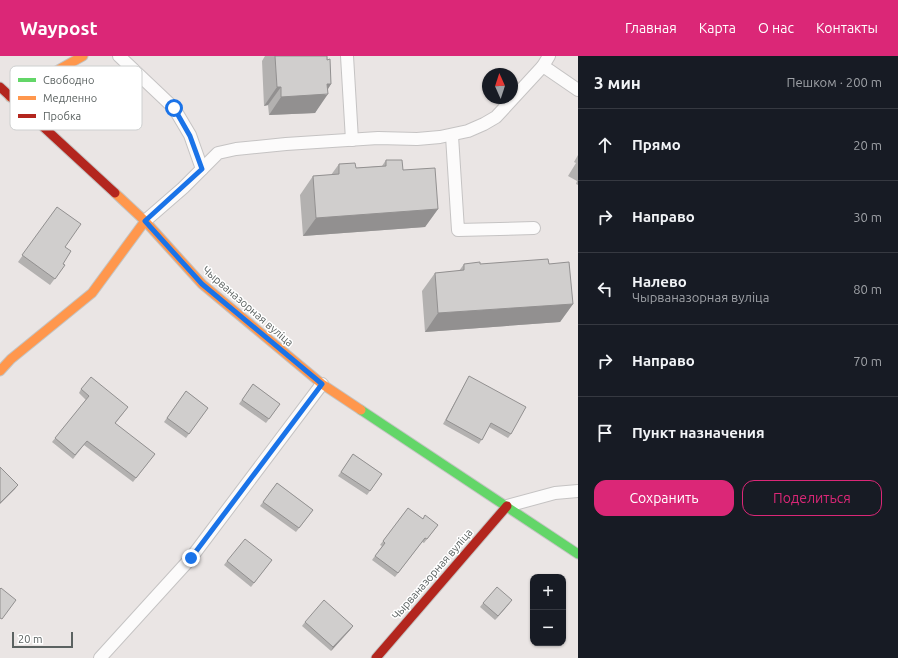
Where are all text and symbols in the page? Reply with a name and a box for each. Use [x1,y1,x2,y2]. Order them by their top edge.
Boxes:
text: Waypost [20,17,98,39]
text: Главная [625,20,677,36]
text: Карта [699,20,736,36]
text: О нас [758,20,794,36]
text: Контакты [816,20,878,36]
legend [10,66,142,130]
north arrow [482,68,518,104]
text: 3 мин [594,73,641,92]
text: Свободно [43,74,94,86]
text: Пешком · 200 m [786,75,882,89]
text: Медленно [43,92,97,104]
route start [165,99,183,117]
text: Пробка [43,110,81,122]
icon: ahead [594,134,616,156]
text: Прямо [632,136,681,153]
text: 20 m [853,138,882,152]
icon: right [594,206,616,228]
text: Направо [632,208,695,225]
text: 30 m [853,210,882,224]
street label: Чырваназорная вуліца [200,263,296,349]
text: Налево [632,273,687,290]
icon: left [594,278,616,300]
text: 80 m [853,282,882,296]
text: Чырваназорная вуліца [632,290,769,304]
icon: right [594,350,616,372]
text: Направо [632,352,695,369]
text: 70 m [853,354,882,368]
icon: arrive [594,422,616,444]
text: Пункт назначения [632,424,765,441]
button: Сохранить [594,480,734,516]
button: Поделиться [742,480,882,516]
street label: Чырваназорная вуліца [389,526,475,622]
route end [182,549,200,567]
map controls [530,574,566,646]
button: + [530,574,566,610]
button: − [530,610,566,646]
scale bar [12,630,73,649]
text: 20 m [18,633,42,645]

